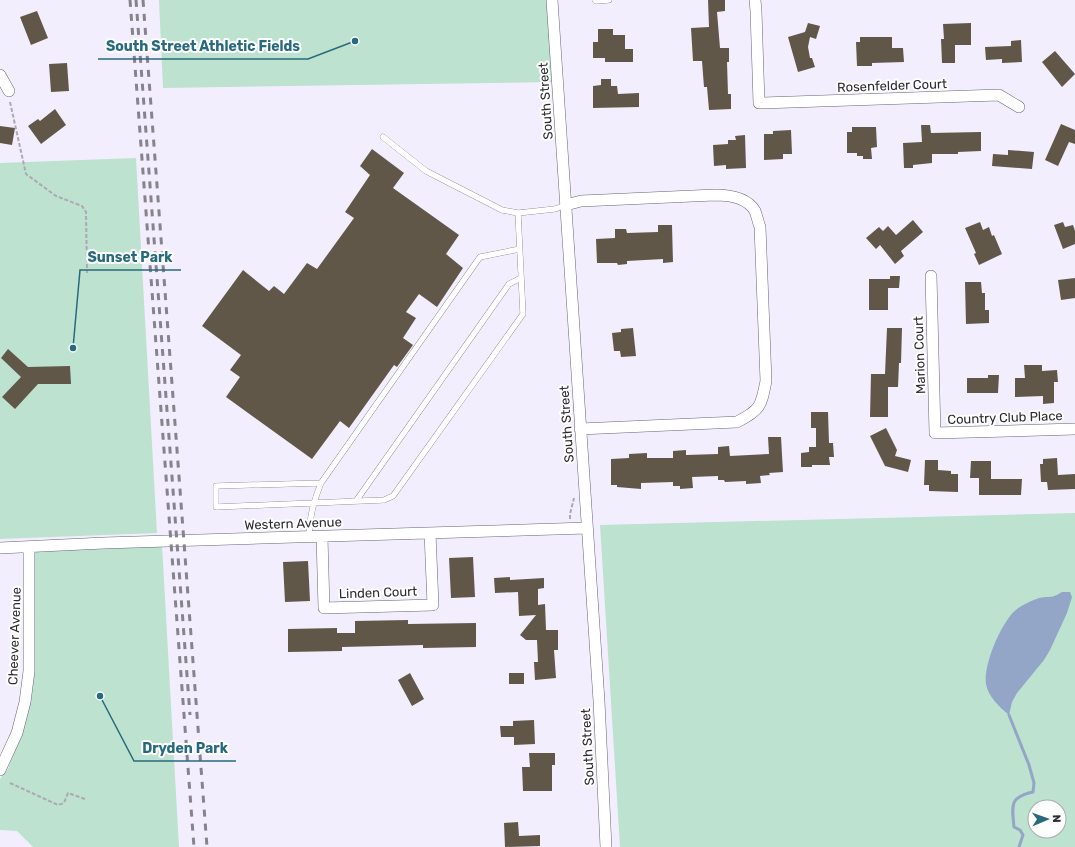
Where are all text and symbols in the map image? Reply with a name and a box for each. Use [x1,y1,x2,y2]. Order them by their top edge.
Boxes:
callout: South Street Athletic Fields [98,33,308,59]
text: South Street Athletic Fields [106,38,300,55]
street label: South Street [535,62,556,140]
street label: Rosenfelder Court [837,76,947,95]
callout: Sunset Park [80,244,181,270]
text: Sunset Park [88,249,173,266]
street label: Marion Court [911,316,928,394]
street label: South Street [556,385,577,463]
street label: Country Club Place [947,408,1063,427]
street label: Western Avenue [244,514,342,533]
street label: Linden Court [339,584,417,601]
street label: Cheever Avenue [5,587,24,685]
street label: South Street [578,708,597,786]
callout: Dryden Park [134,735,236,761]
text: Dryden Park [142,740,229,757]
north arrow [1027,799,1067,839]
text: N [1050,814,1063,823]

